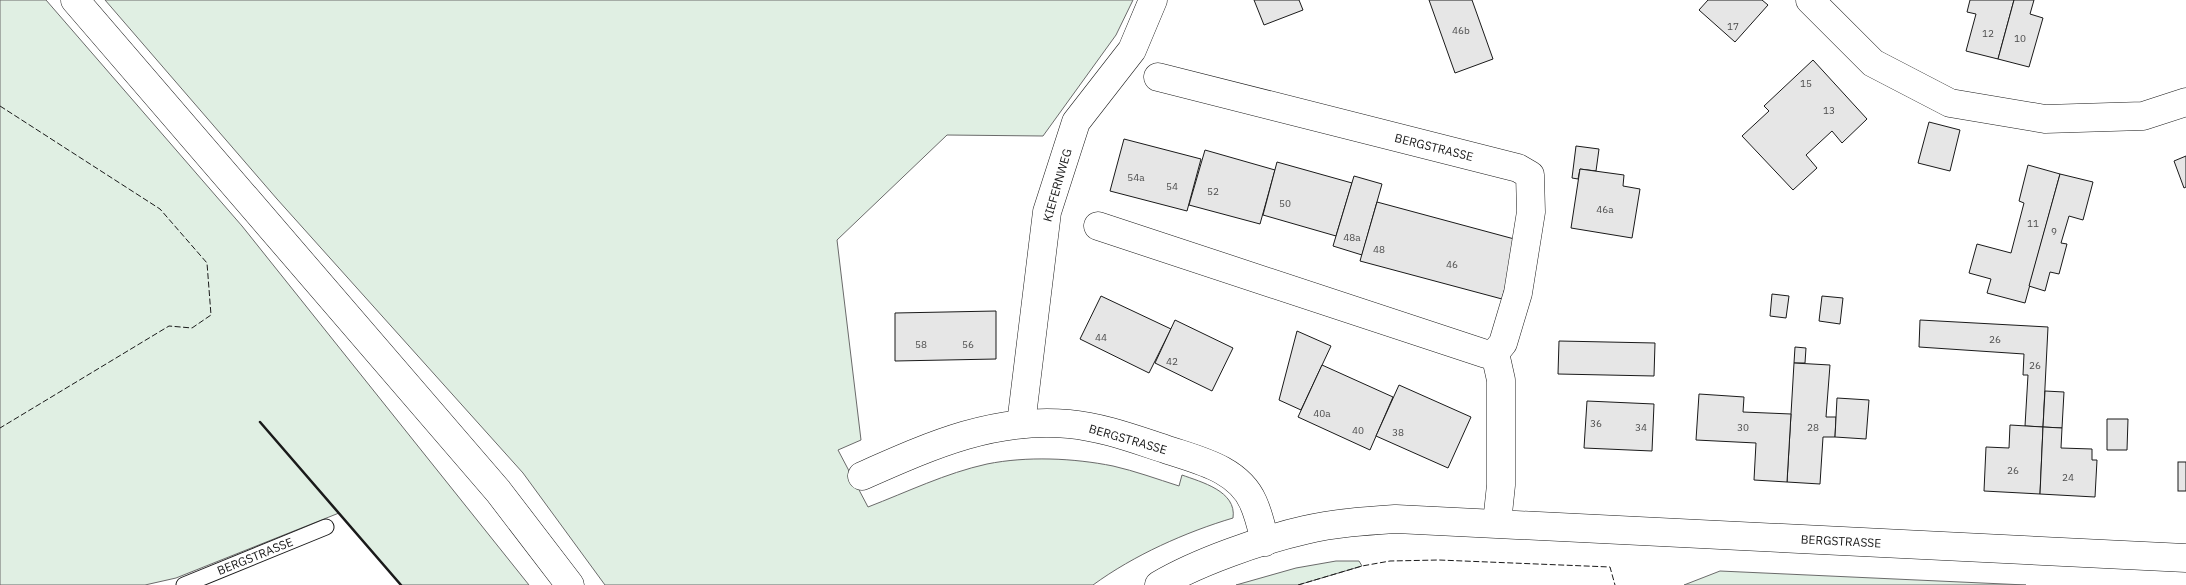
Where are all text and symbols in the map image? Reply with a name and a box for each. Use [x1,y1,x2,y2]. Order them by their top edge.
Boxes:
house number: 17 [1727,20,1739,33]
house number: 46b [1452,24,1470,37]
house number: 12 [1982,27,1994,40]
house number: 10 [2014,32,2026,45]
house number: 15 [1800,77,1812,90]
house number: 13 [1823,104,1835,117]
street label: BERGSTRASSE [1393,130,1475,164]
street label: KIEFERNWEG [1039,147,1075,223]
house number: 54a [1127,171,1145,184]
house number: 54 [1166,180,1178,193]
house number: 52 [1207,185,1219,198]
house number: 50 [1279,197,1291,210]
house number: 46a [1596,203,1614,216]
house number: 11 [2027,217,2039,230]
house number: 9 [2051,225,2057,238]
house number: 48a [1343,231,1361,244]
house number: 48 [1373,243,1385,256]
house number: 46 [1446,258,1458,271]
house number: 44 [1095,331,1107,344]
house number: 26 [1989,333,2001,346]
house number: 58 [915,338,927,351]
house number: 56 [962,338,974,351]
house number: 42 [1166,355,1178,368]
house number: 26 [2029,359,2041,372]
house number: 40a [1313,407,1331,420]
house number: 36 [1590,417,1602,430]
street label: BERGSTRASSE [1087,421,1169,457]
house number: 34 [1635,421,1647,434]
house number: 30 [1737,421,1749,434]
house number: 28 [1807,421,1819,434]
house number: 40 [1352,424,1364,437]
house number: 38 [1392,426,1404,439]
house number: 26 [2007,464,2019,477]
house number: 24 [2062,471,2074,484]
street label: BERGSTRASSE [1800,531,1882,551]
street label: BERGSTRASSE [215,534,295,578]

